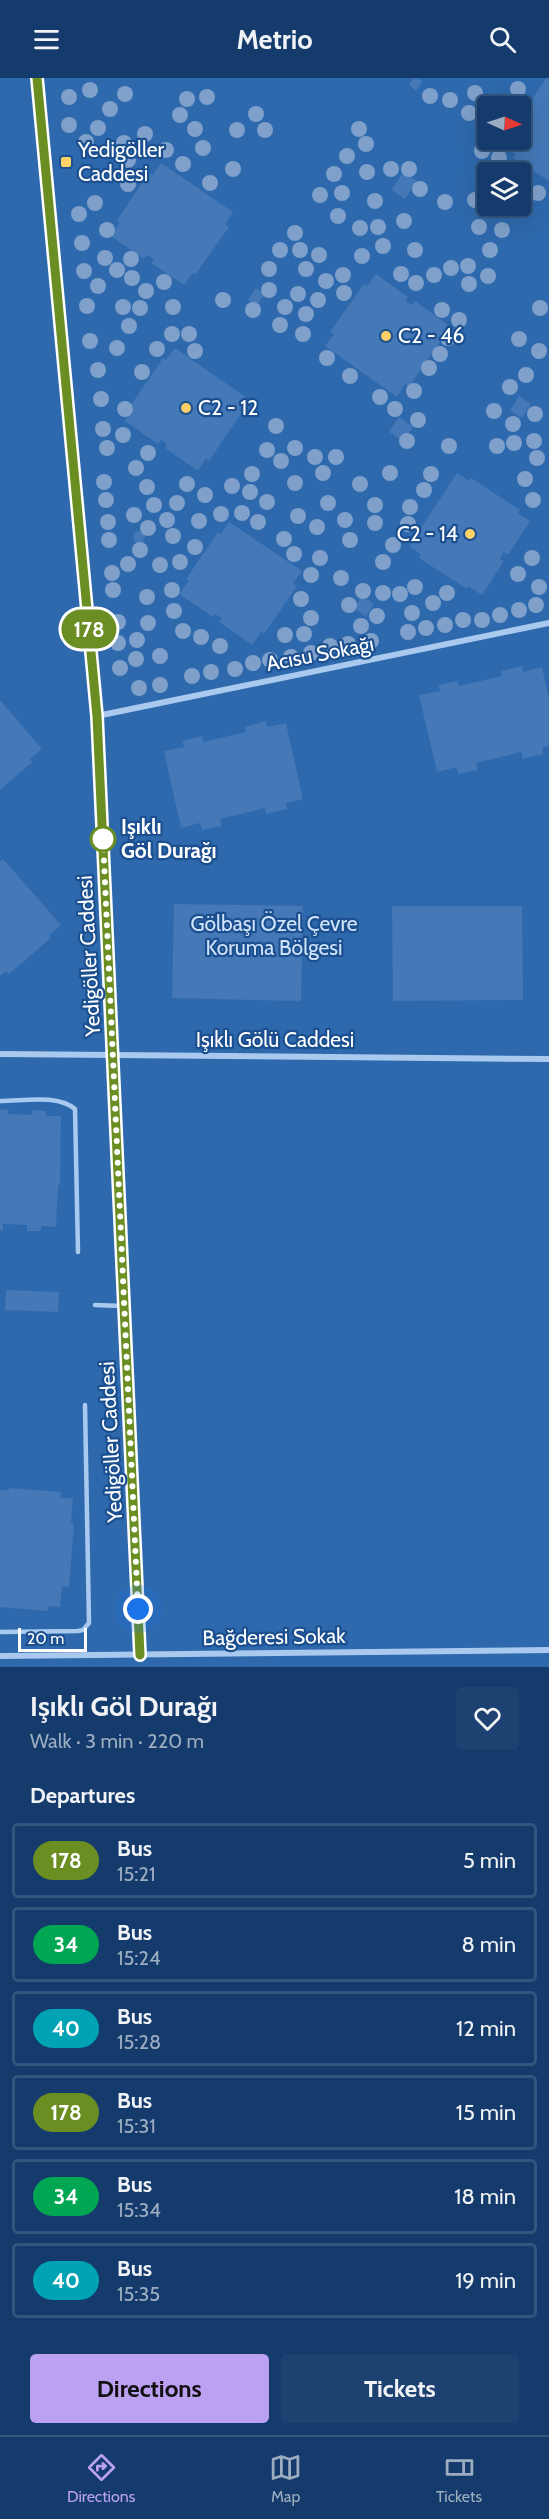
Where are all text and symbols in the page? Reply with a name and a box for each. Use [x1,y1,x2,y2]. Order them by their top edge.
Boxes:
icon: menu [30,23,63,56]
text: Metrio [236,23,313,56]
icon: search [486,23,519,56]
north arrow [477,96,531,150]
map controls [477,96,531,216]
place label: Yedigöller Caddesi [77,137,165,186]
marker: Yedigöller Caddesi [59,155,73,169]
button: layers [477,162,531,216]
place label: C2 - 46 [398,323,464,348]
marker: C2 - 46 [379,329,393,343]
place label: C2 - 12 [198,395,258,420]
marker: C2 - 12 [179,401,193,415]
place label: C2 - 14 [397,521,458,546]
marker: C2 - 14 [463,527,477,541]
line badge: 178 [54,610,124,648]
text: 178 [73,617,105,642]
street label: Acısu Sokağı [264,631,376,676]
place label: Işıklı Göl Durağı [121,814,216,863]
marker: Işıklı Göl Durağı [90,826,116,852]
street label: Yedigöller Caddesi [72,875,105,1038]
park label: Gölbaşı Özel Çevre Koruma Bölgesi [190,911,358,960]
street label: Işıklı Gölü Caddesi [196,1027,354,1052]
street label: Yedigöller Caddesi [94,1361,127,1524]
your location [123,1594,153,1624]
street label: Bağderesi Sokak [202,1623,346,1650]
scale bar [18,1625,87,1652]
text: 20 m [27,1629,64,1648]
button: heart [456,1687,519,1750]
text: Işıklı Göl Durağı [30,1689,218,1723]
text: Walk · 3 min · 220 m [30,1729,204,1753]
text: Departures [30,1782,135,1809]
text: Bus [117,1835,152,1862]
text: 5 min [463,1847,516,1874]
text: 178 [50,1848,82,1873]
text: 15:21 [117,1862,156,1886]
text: Bus [117,1919,152,1946]
text: 8 min [461,1931,516,1958]
text: 34 [54,1932,78,1957]
text: 15:24 [117,1946,161,1970]
text: Bus [117,2003,152,2030]
text: 12 min [456,2015,516,2042]
text: 40 [52,2016,80,2041]
text: 15:28 [117,2030,161,2054]
text: Bus [117,2087,152,2114]
text: 15 min [456,2099,516,2126]
text: 178 [50,2100,82,2125]
text: 15:31 [117,2114,156,2138]
text: Bus [117,2171,152,2198]
text: 18 min [454,2183,516,2210]
text: 34 [54,2184,78,2209]
text: 15:34 [117,2198,161,2222]
text: Bus [117,2255,152,2282]
text: 19 min [455,2267,516,2294]
text: 40 [52,2268,80,2293]
text: 15:35 [117,2282,160,2306]
button: Directions [30,2354,269,2423]
button: Tickets [281,2354,519,2423]
tab: Directions [67,2451,135,2506]
tab: Map [269,2451,302,2506]
tab: Tickets [436,2451,482,2506]

